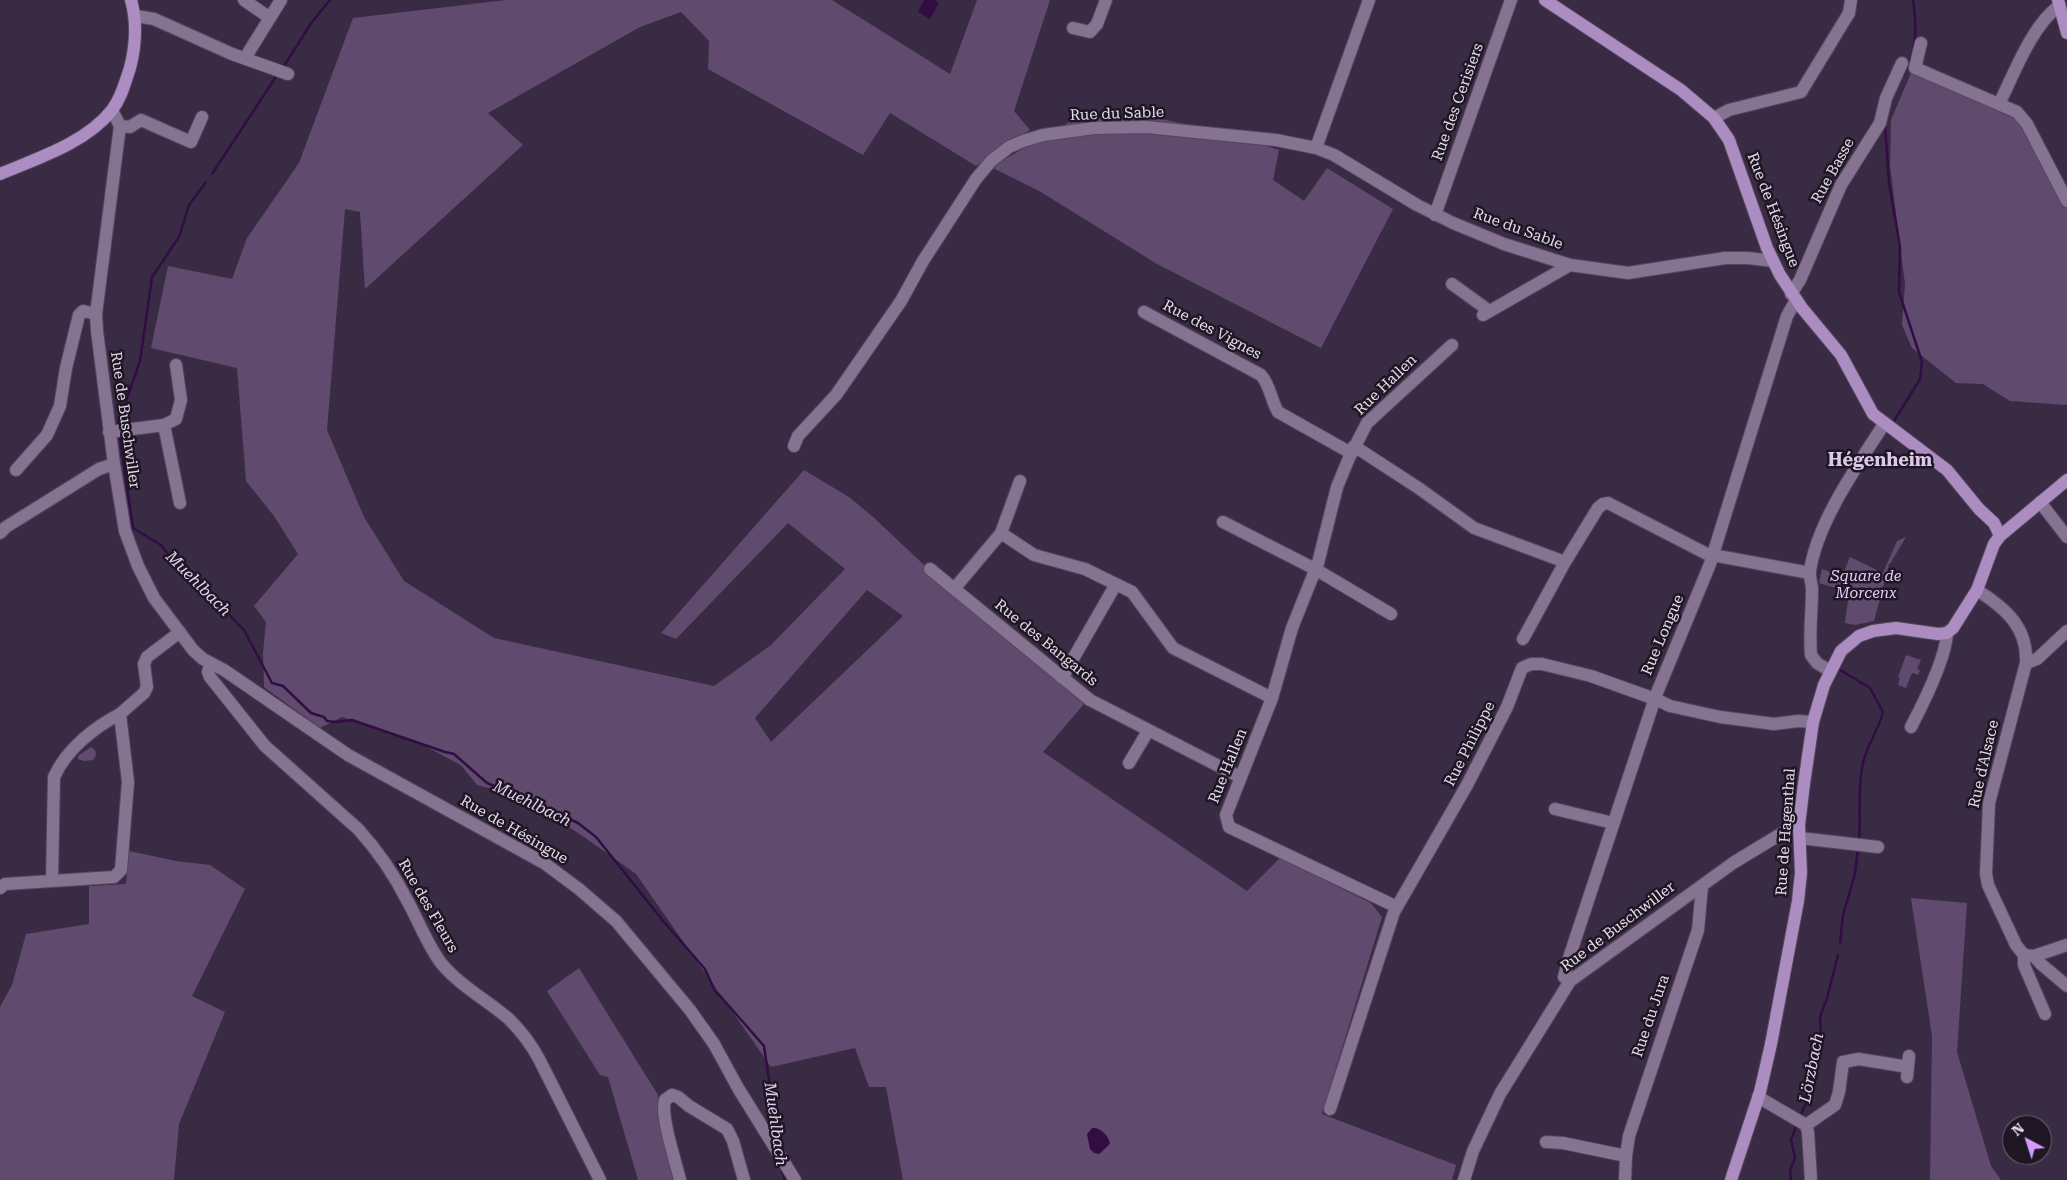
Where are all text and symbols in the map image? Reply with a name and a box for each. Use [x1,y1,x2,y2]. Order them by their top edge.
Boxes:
street label: Rue des Cerisiers [1428,41,1488,163]
street label: Rue du Sable [1070,103,1164,125]
street label: Rue Basse [1808,135,1858,207]
street label: Rue de Hésingue [1743,150,1803,270]
street label: Rue du Sable [1471,204,1565,254]
street label: Rue des Vignes [1160,296,1264,364]
street label: Rue de Buschwiller [106,350,144,490]
street label: Rue Hallen [1351,351,1421,419]
district label: Hégenheim [1828,450,1932,472]
water label: Muehlbach [161,547,235,621]
park label: Square de Morcenx [1831,568,1901,603]
street label: Rue Longue [1638,592,1688,678]
street label: Rue des Bangards [991,596,1101,690]
street label: Rue Philippe [1441,699,1499,789]
street label: Rue d'Alsace [1965,718,2003,810]
street label: Rue Hallen [1205,726,1251,806]
street label: Rue de Hagenthal [1773,768,1799,896]
water label: Muehlbach [490,777,574,831]
street label: Rue de Hésingue [457,792,571,868]
street label: Rue des Fleurs [394,856,462,956]
street label: Rue de Buschwiller [1557,878,1679,976]
street label: Rue du Jura [1628,972,1674,1060]
water label: Lörzbach [1796,1032,1828,1104]
water label: Muehlbach [760,1081,790,1167]
north arrow [2002,1115,2052,1165]
text: N [2009,1120,2027,1139]

